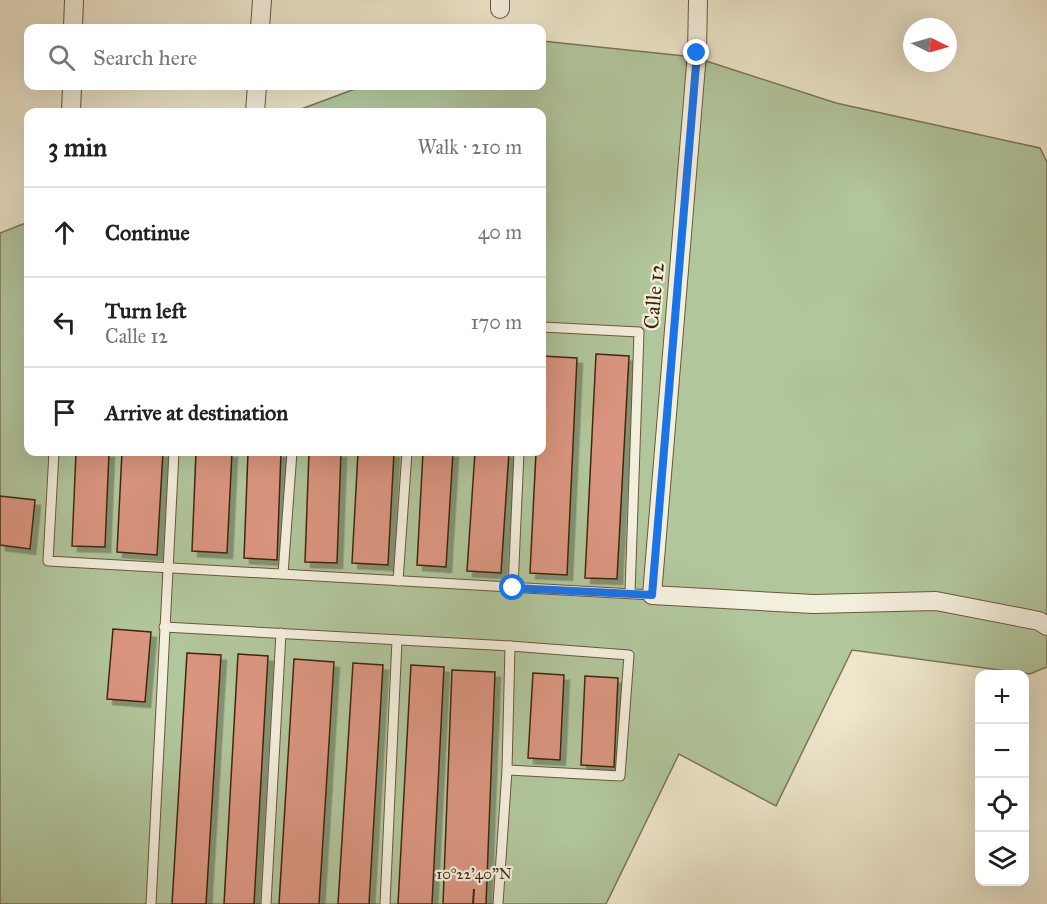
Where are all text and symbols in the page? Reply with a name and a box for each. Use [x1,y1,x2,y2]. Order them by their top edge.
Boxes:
north arrow [903,18,957,72]
search box [24,24,546,90]
route end [683,39,709,65]
icon: search [45,41,78,74]
text: Search here [93,44,197,71]
text: 3 min [48,131,107,163]
text: Walk · 210 m [417,135,522,159]
icon: ahead [48,216,81,249]
text: Continue [105,219,190,246]
text: 40 m [478,220,522,244]
street label: Calle 12 [638,261,670,330]
text: Turn left [105,297,187,324]
icon: left [48,306,81,339]
text: 170 m [471,310,522,334]
text: Calle 12 [105,324,168,348]
icon: arrive [48,396,81,429]
text: Arrive at destination [105,399,288,426]
route start [499,574,525,600]
map controls [975,670,1029,886]
button: + [975,670,1029,724]
button: − [975,724,1029,778]
button: locate [975,778,1029,832]
button: layers [975,832,1029,886]
text: 10°22'40"N [436,865,512,883]

